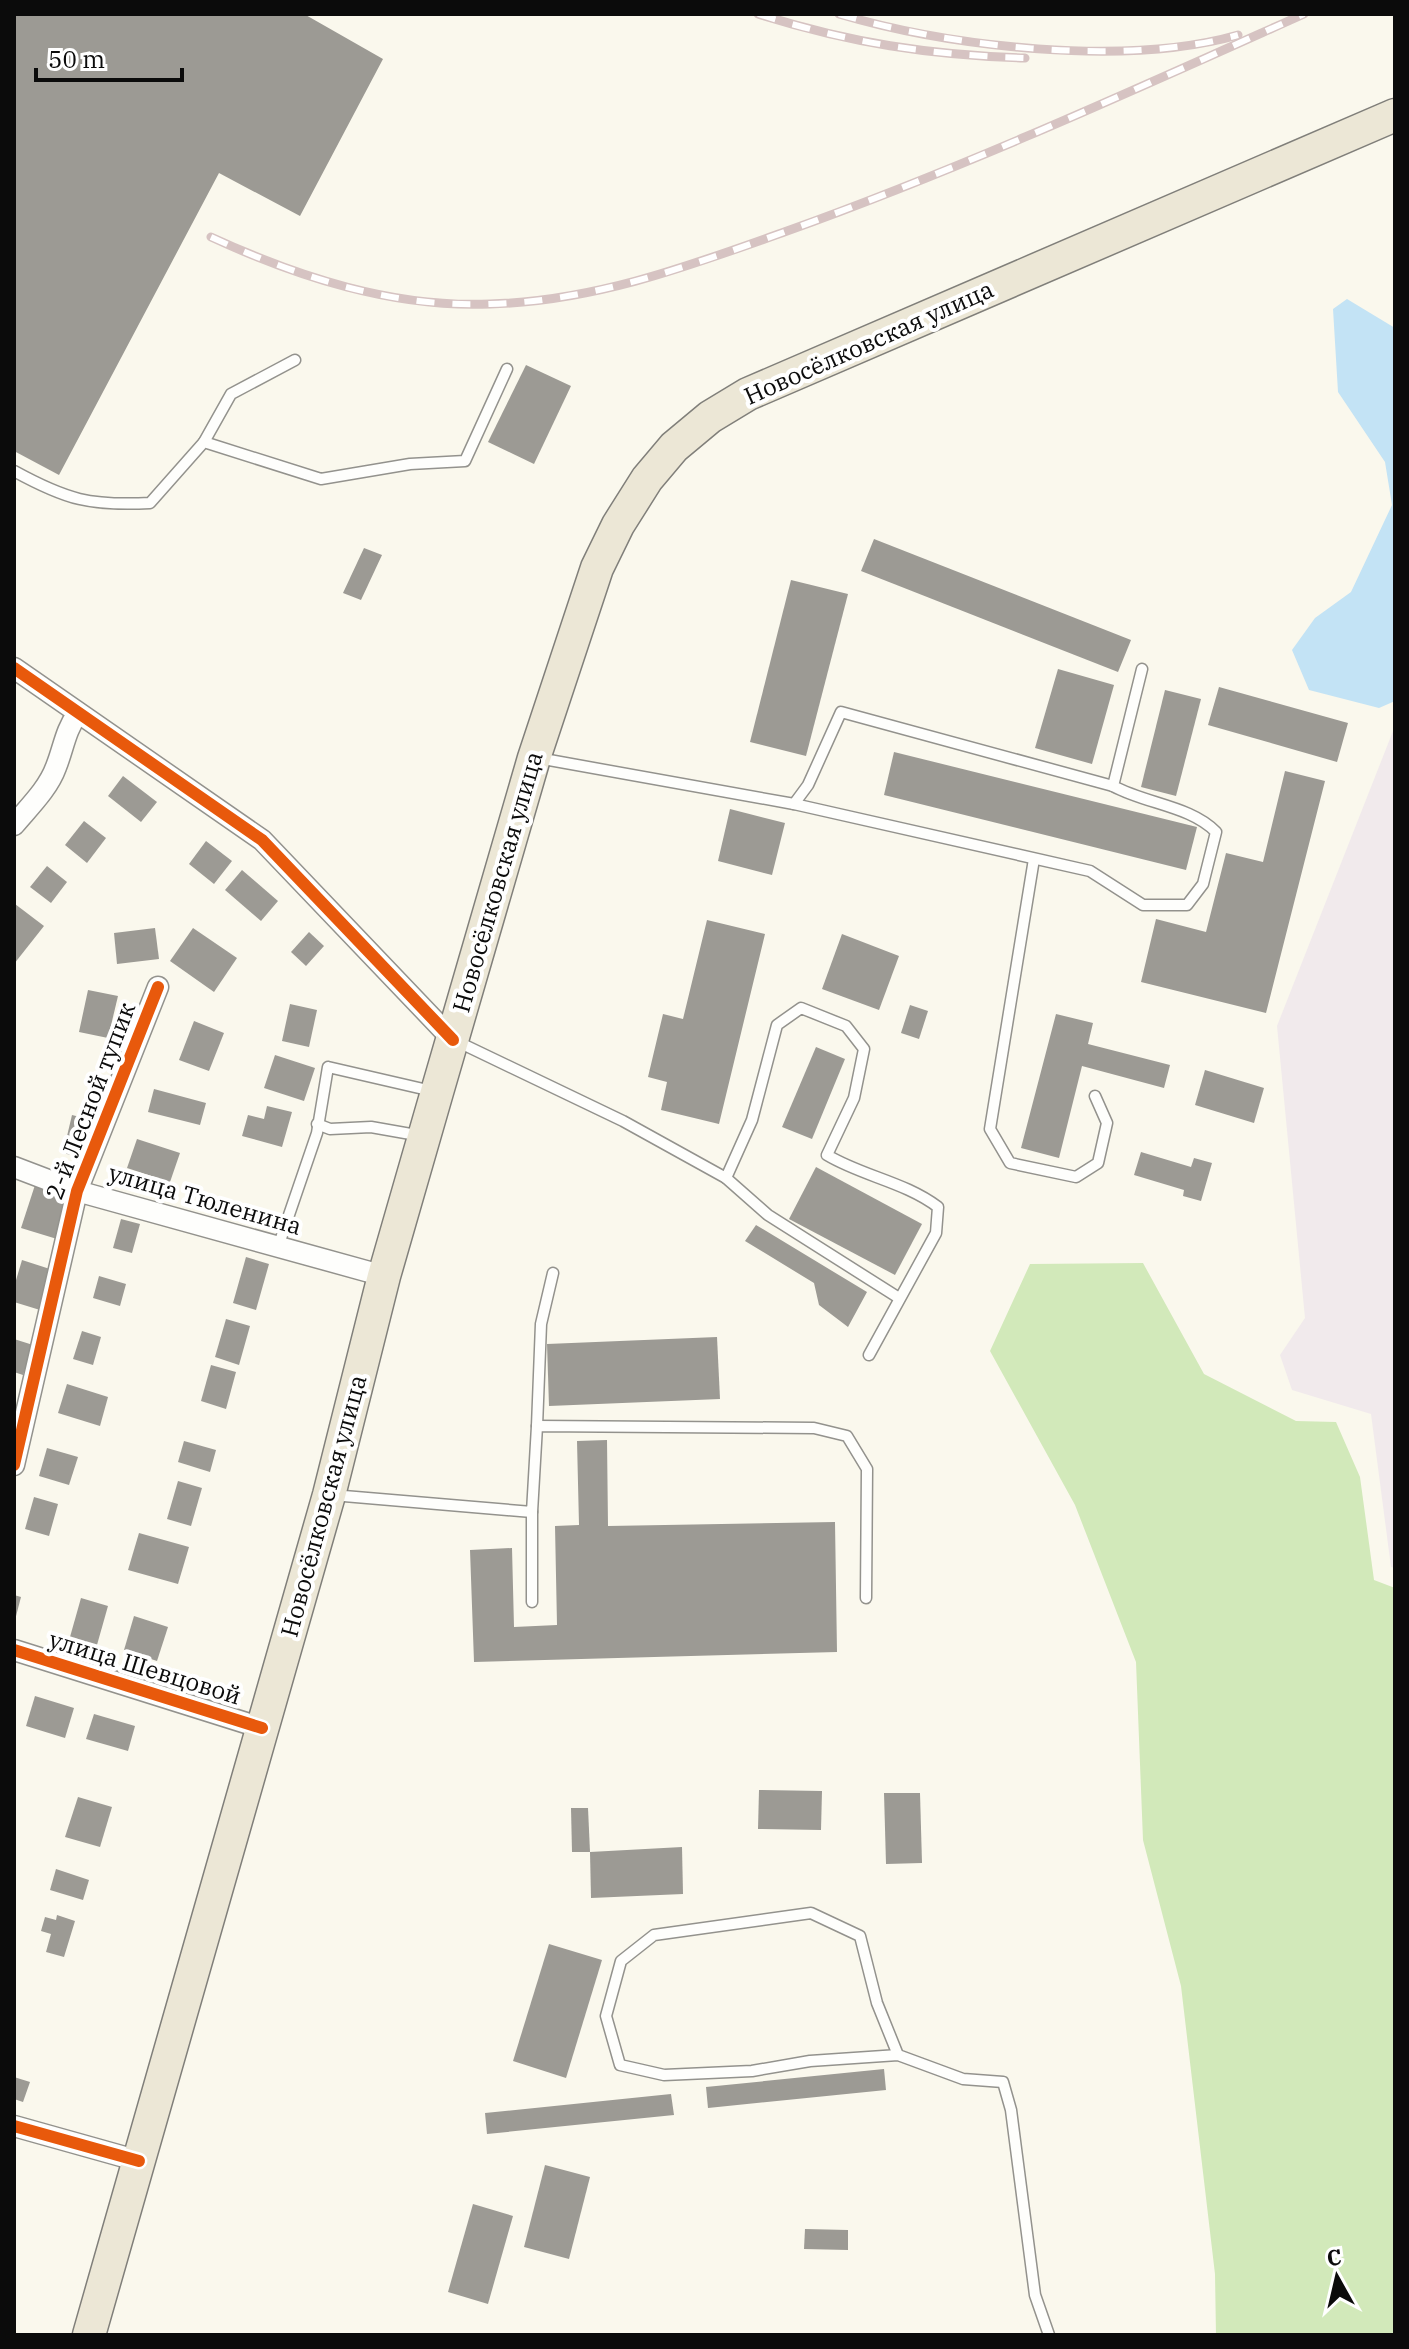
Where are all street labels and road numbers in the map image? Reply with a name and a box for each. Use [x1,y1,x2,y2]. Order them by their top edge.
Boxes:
street label: Новосёлковская улица [739,273,998,412]
street label: Новосёлковская улица [444,748,550,1016]
street label: 2-й Лесной тупик [38,997,142,1204]
street label: улица Тюленина [105,1156,306,1242]
street label: Новосёлковская улица [273,1371,373,1640]
street label: улица Шевцовой [45,1623,245,1711]

